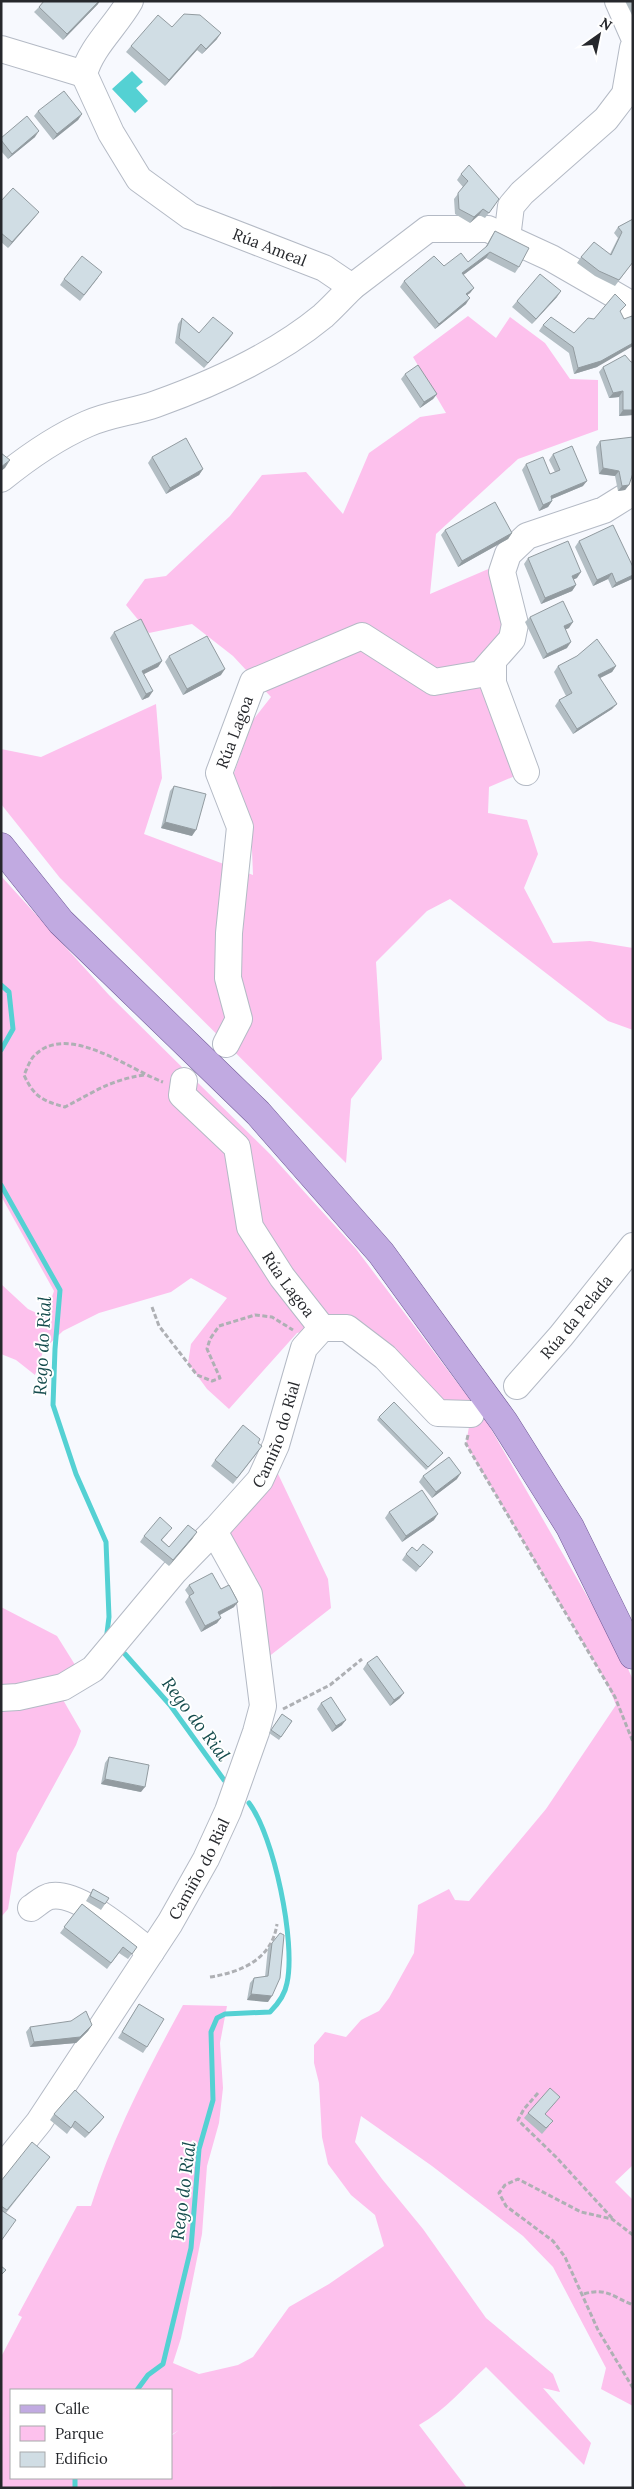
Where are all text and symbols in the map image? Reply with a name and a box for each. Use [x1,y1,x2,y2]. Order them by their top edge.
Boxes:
north arrow [574,10,624,60]
text: N [597,14,616,35]
street label: Rúa Ameal [230,224,310,270]
street label: Rúa Lagoa [212,693,257,771]
street label: Rúa Lagoa [258,1248,319,1321]
street label: Rúa da Pelada [536,1271,616,1363]
water label: Rego do Rial [28,1296,56,1396]
street label: Camiño do Rial [248,1379,304,1492]
water label: Rego do Rial [157,1672,235,1766]
street label: Camiño do Rial [164,1815,233,1923]
water label: Rego do Rial [166,2140,200,2242]
legend [10,2389,172,2479]
text: Calle [55,2399,90,2418]
text: Parque [55,2424,104,2443]
text: Edificio [55,2449,108,2468]

